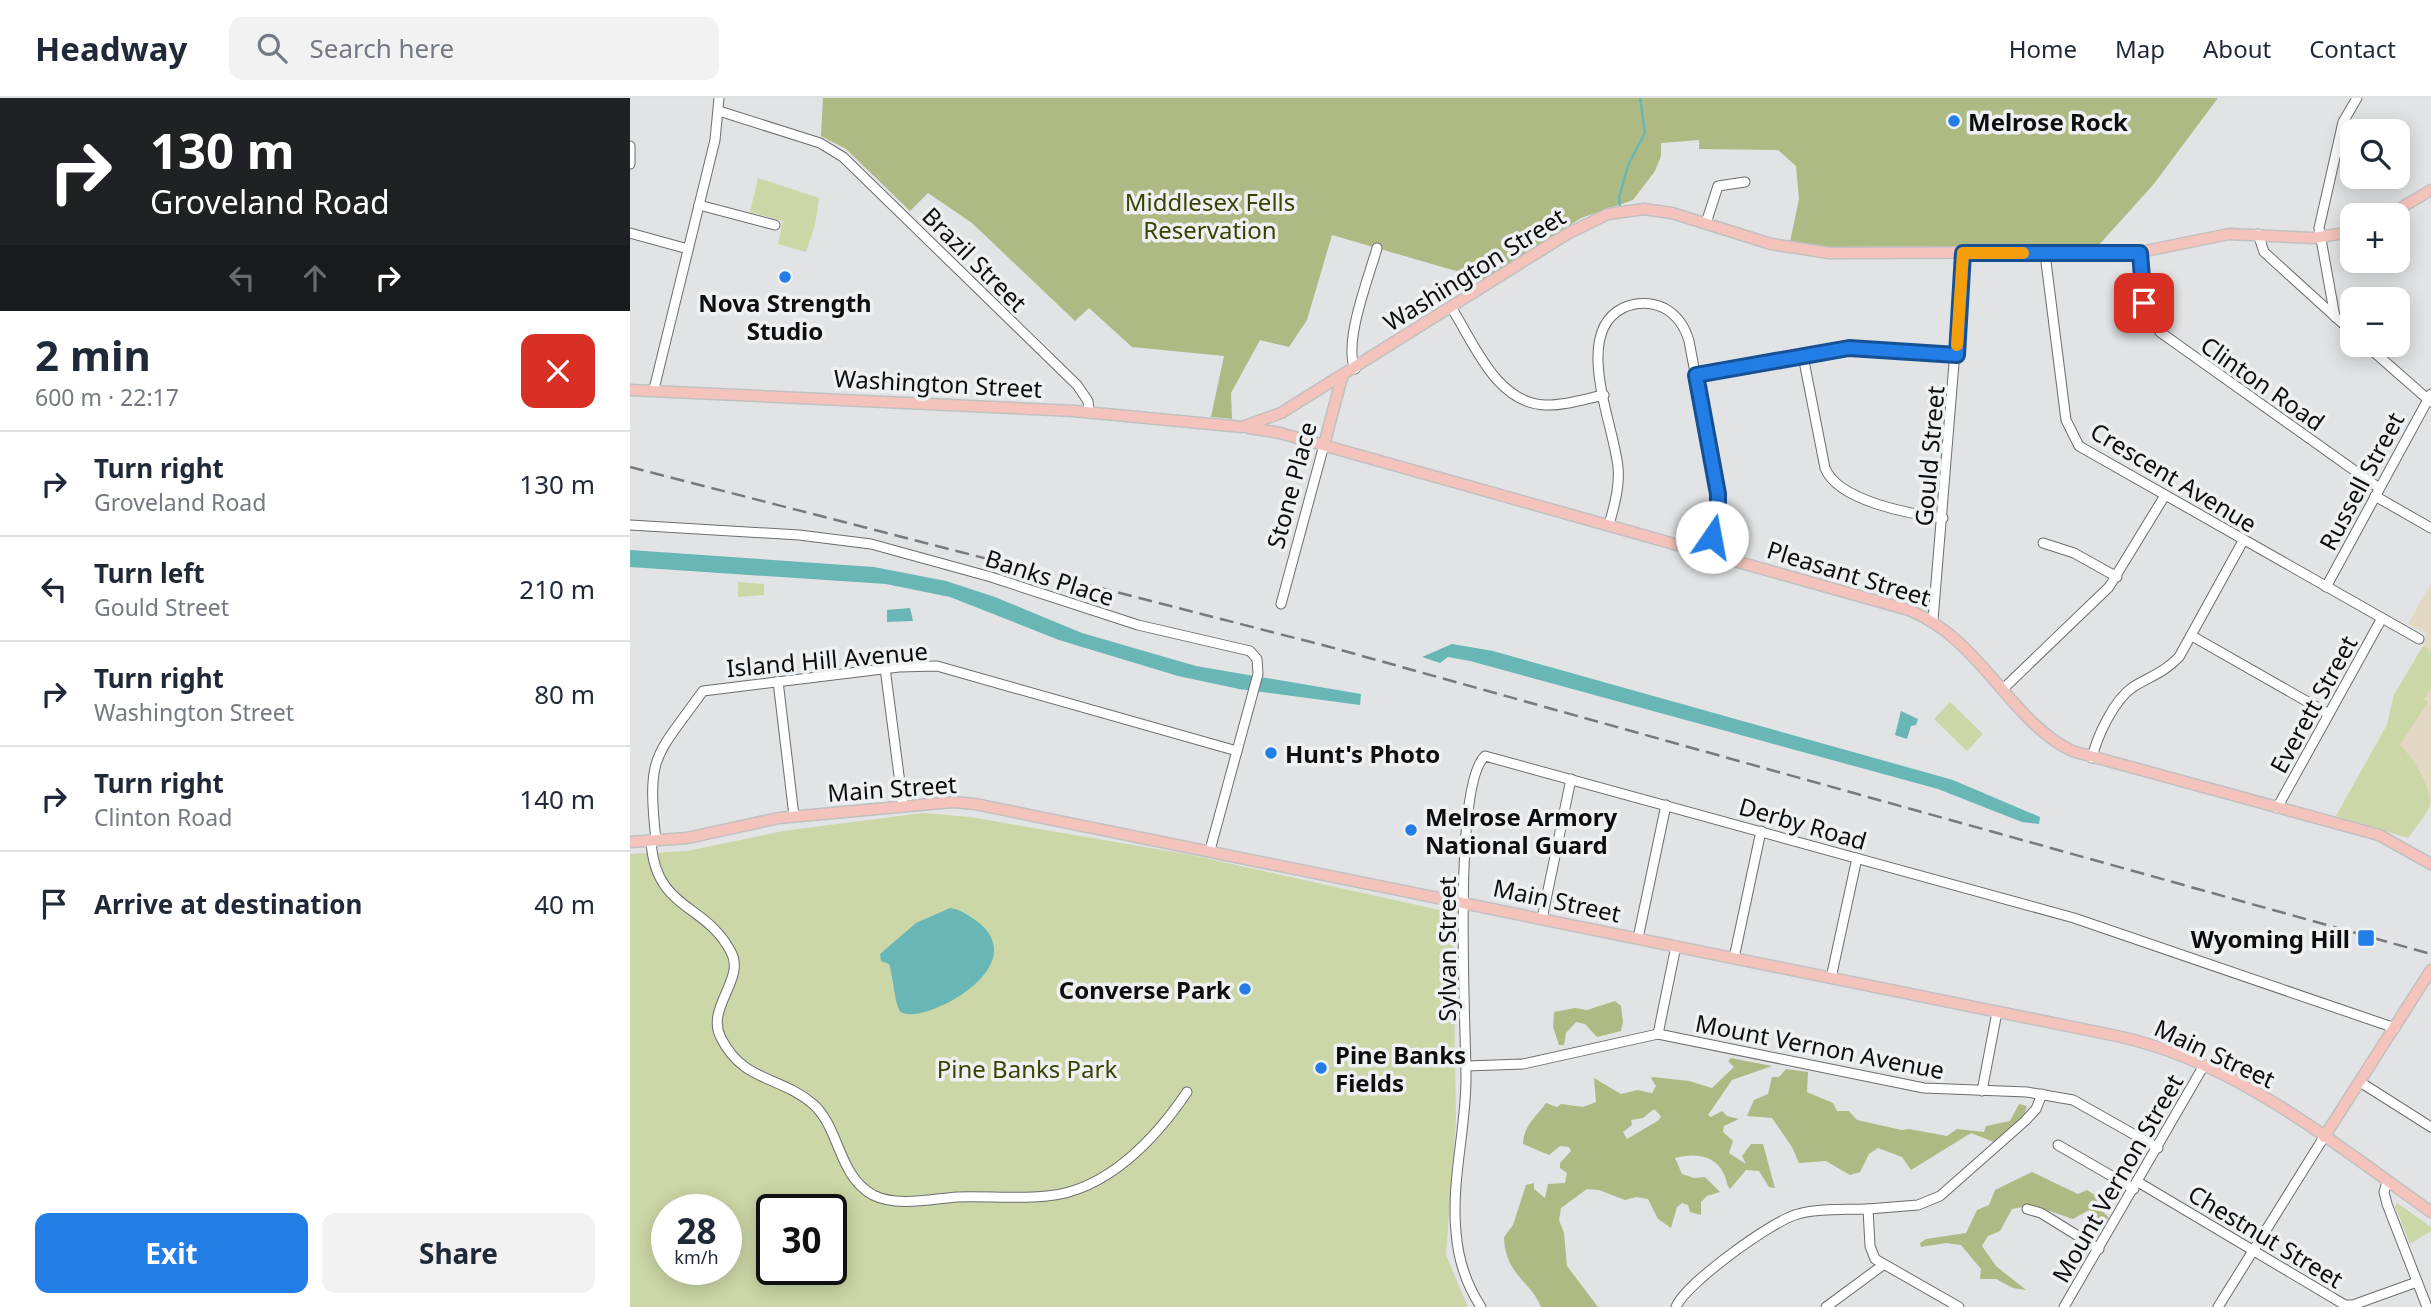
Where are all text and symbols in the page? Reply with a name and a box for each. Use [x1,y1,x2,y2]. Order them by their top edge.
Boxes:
search box [229,17,719,80]
text: Headway [35,26,187,71]
icon: search [253,29,291,67]
text: Search here [309,30,454,66]
text: Home [2009,32,2077,65]
text: Map [2115,32,2165,65]
text: About [2203,32,2271,65]
text: Contact [2309,32,2396,65]
place label: Melrose Rock [1968,105,2128,138]
marker: Melrose Rock [1946,113,1962,129]
text: 130 m [150,117,295,183]
map controls [2340,119,2410,357]
button: search [2340,119,2410,189]
icon: right [35,126,126,217]
text: Groveland Road [150,180,390,223]
park label: Middlesex Fells Reservation [1125,185,1295,246]
street label: Brazil Street [915,199,1035,319]
street label: Washington Street [1377,200,1572,338]
button: + [2340,203,2410,273]
icon: left [223,259,261,297]
icon: ahead [296,259,334,297]
icon: right [369,259,407,297]
marker: Nova Strength Studio [777,269,793,285]
pin [2114,273,2174,333]
icon: arrive [2125,284,2163,322]
place label: Nova Strength Studio [698,286,872,347]
button: − [2340,287,2410,357]
text: 2 min [35,326,151,383]
street label: Clinton Road [2194,328,2332,438]
button: close [521,334,595,408]
street label: Washington Street [833,361,1043,405]
text: 600 m · 22:17 [35,381,179,413]
street label: Gould Street [1906,384,1952,528]
street label: Russell Street [2311,406,2411,556]
street label: Crescent Avenue [2085,414,2263,540]
street label: Stone Place [1258,418,1324,552]
text: Turn right [94,450,224,486]
icon: right [35,465,73,503]
text: 130 m [519,466,595,502]
text: Groveland Road [94,486,266,518]
position arrow [1675,500,1749,574]
street label: Pleasant Street [1763,532,1935,614]
street label: Banks Place [981,541,1119,613]
text: Turn left [94,555,205,591]
icon: left [35,570,73,608]
text: 210 m [519,571,595,607]
text: Gould Street [94,591,229,623]
street label: Everett Street [2262,629,2365,779]
street label: Island Hill Avenue [725,634,929,684]
text: Turn right [94,660,224,696]
icon: right [35,675,73,713]
text: 80 m [534,676,595,712]
text: Washington Street [94,696,294,728]
place label: Hunt's Photo [1285,737,1440,770]
marker: Hunt's Photo [1263,745,1279,761]
text: Turn right [94,765,224,801]
street label: Main Street [826,767,958,809]
icon: right [35,780,73,818]
text: 140 m [519,781,595,817]
street label: Derby Road [1735,789,1871,857]
place label: Melrose Armory National Guard [1425,800,1617,861]
text: Clinton Road [94,801,232,833]
marker: Melrose Armory National Guard [1403,822,1419,838]
street label: Main Street [1490,870,1624,930]
street label: Sylvan Street [1430,876,1463,1022]
icon: arrive [35,885,73,923]
text: Arrive at destination [94,886,363,922]
text: 40 m [534,886,595,922]
place label: Wyoming Hill [2191,922,2350,955]
marker: Wyoming Hill [2356,928,2376,948]
place label: Converse Park [1059,973,1231,1006]
marker: Converse Park [1237,981,1253,997]
street label: Mount Vernon Avenue [1693,1006,1947,1086]
street label: Main Street [2149,1011,2281,1095]
place label: Pine Banks Fields [1335,1038,1466,1099]
park label: Pine Banks Park [937,1052,1117,1085]
marker: Pine Banks Fields [1313,1060,1329,1076]
street label: Mount Vernon Street [2044,1067,2190,1288]
street label: Chestnut Street [2182,1177,2350,1295]
speed limit sign: 30 [756,1194,847,1285]
text: 28 [676,1207,717,1254]
button: Exit [35,1213,308,1293]
button: Share [322,1213,595,1293]
text: km/h [674,1245,719,1269]

